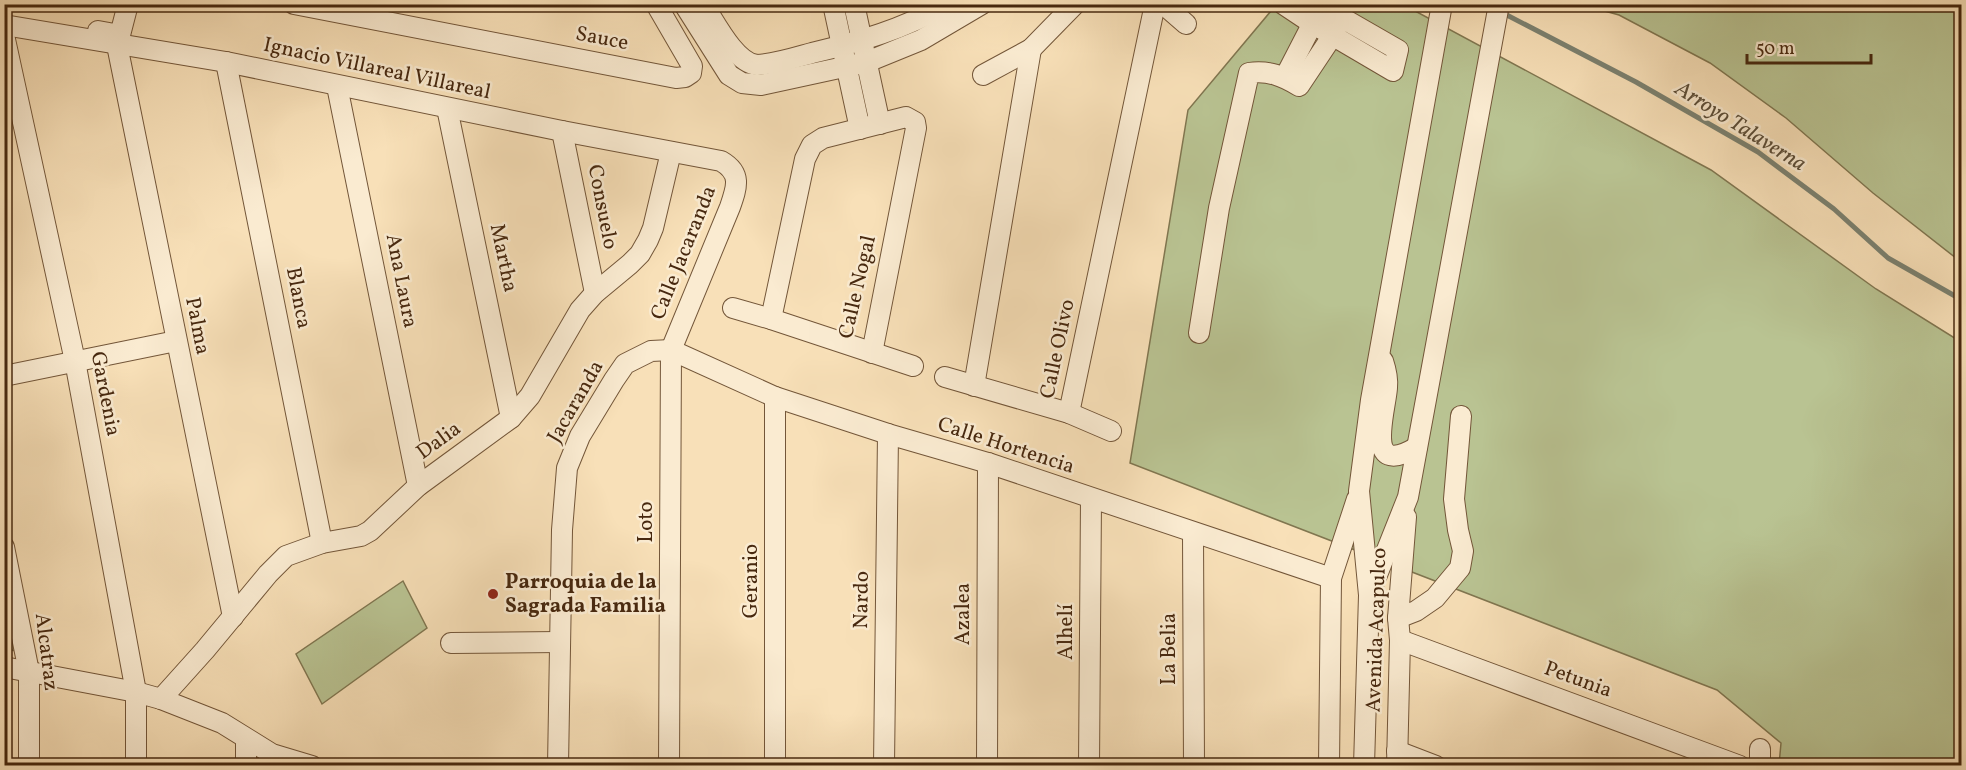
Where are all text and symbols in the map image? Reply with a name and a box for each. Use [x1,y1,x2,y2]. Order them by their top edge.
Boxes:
street label: Sauce [573,20,631,58]
scale bar [1747,27,1872,65]
street label: Ignacio Villareal Villareal [261,31,493,107]
text: 50 m [1756,37,1795,62]
water label: Arroyo Talaverna [1667,74,1812,180]
street label: Consuelo [580,162,624,252]
street label: Calle Jacaranda [644,182,724,324]
street label: Martha [482,221,524,295]
street label: Ana Laura [378,231,424,331]
street label: Calle Nogal [832,233,884,341]
street label: Blanca [278,265,318,331]
street label: Palma [177,295,217,357]
street label: Calle Olivo [1033,297,1083,401]
street label: Gardenia [83,349,127,439]
street label: Jacaranda [541,355,611,449]
street label: Calle Hortencia [934,410,1078,482]
street label: Dalia [411,415,467,467]
street label: Loto [632,501,661,543]
street label: Geranio [737,544,766,618]
street label: Avenida Acapulco [1360,547,1394,713]
place label: Parroquia de la Sagrada Familia [505,568,666,621]
street label: Nardo [847,571,877,629]
street label: Azalea [949,583,978,645]
marker: Parroquia de la Sagrada Familia [486,587,500,601]
street label: Alhelí [1052,603,1081,660]
street label: Alcatraz [27,612,65,692]
street label: La Belia [1155,613,1184,685]
street label: Petunia [1540,654,1616,706]

